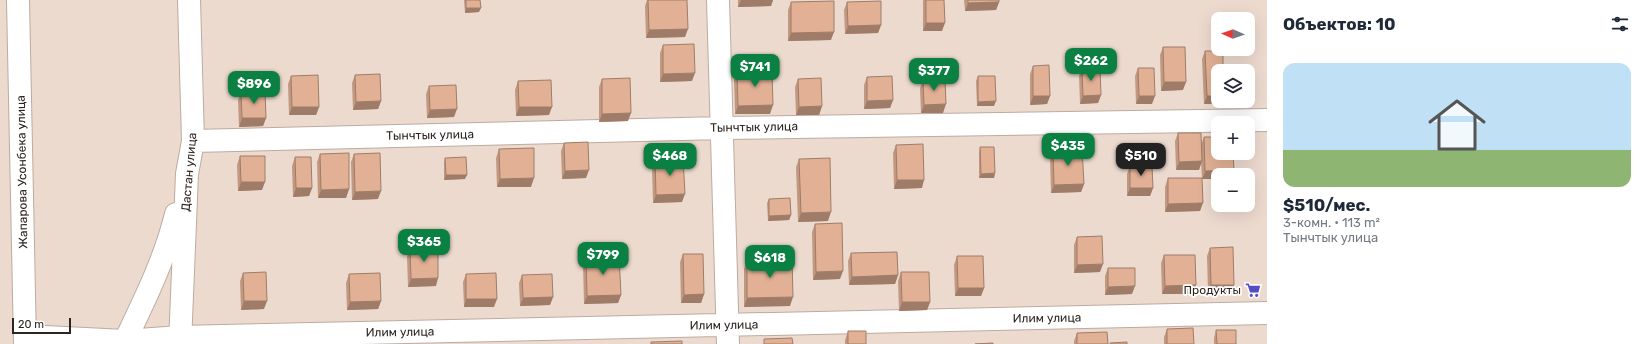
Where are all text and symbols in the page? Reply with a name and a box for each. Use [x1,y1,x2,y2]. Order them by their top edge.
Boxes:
north arrow [1211,12,1255,56]
map controls [1211,12,1255,212]
icon: filters [1609,13,1631,35]
text: Объектов: 10 [1283,14,1396,34]
pin: $262 [1067,48,1115,82]
text: $262 [1074,53,1108,68]
pin: $741 [731,54,779,88]
pin: $377 [910,58,958,92]
text: $741 [740,59,770,74]
text: $377 [918,63,950,78]
button: layers [1211,64,1255,108]
pin: $896 [230,71,278,105]
text: $896 [237,76,271,91]
icon: home [1421,89,1493,161]
street label: Жапарова Усонбека улица [14,95,30,249]
button: + [1211,116,1255,160]
street label: Тынчтык улица [710,119,798,135]
street label: Тынчтык улица [386,127,474,143]
street label: Дастан улица [179,132,199,212]
pin: $435 [1044,133,1092,167]
text: $435 [1051,138,1085,153]
pin: $468 [646,143,694,177]
pin: $510 [1117,143,1165,177]
text: $468 [653,148,687,163]
text: $510 [1125,148,1157,163]
button: − [1211,168,1255,212]
text: $510/мес. [1283,195,1370,215]
text: 3-комн. · 113 m² [1283,215,1380,230]
pin: $365 [400,229,448,263]
text: Тынчтык улица [1283,230,1378,245]
text: $365 [407,234,441,249]
pin: $799 [579,242,627,276]
pin: $618 [746,245,794,279]
text: $799 [587,247,619,262]
text: $618 [754,250,786,265]
supermarket icon: Продукты [1244,281,1262,299]
place label: Продукты [1184,283,1241,297]
street label: Илим улица [1012,310,1082,326]
scale bar [12,316,71,335]
street label: Илим улица [689,317,759,333]
text: 20 m [18,318,44,331]
street label: Илим улица [365,324,435,340]

